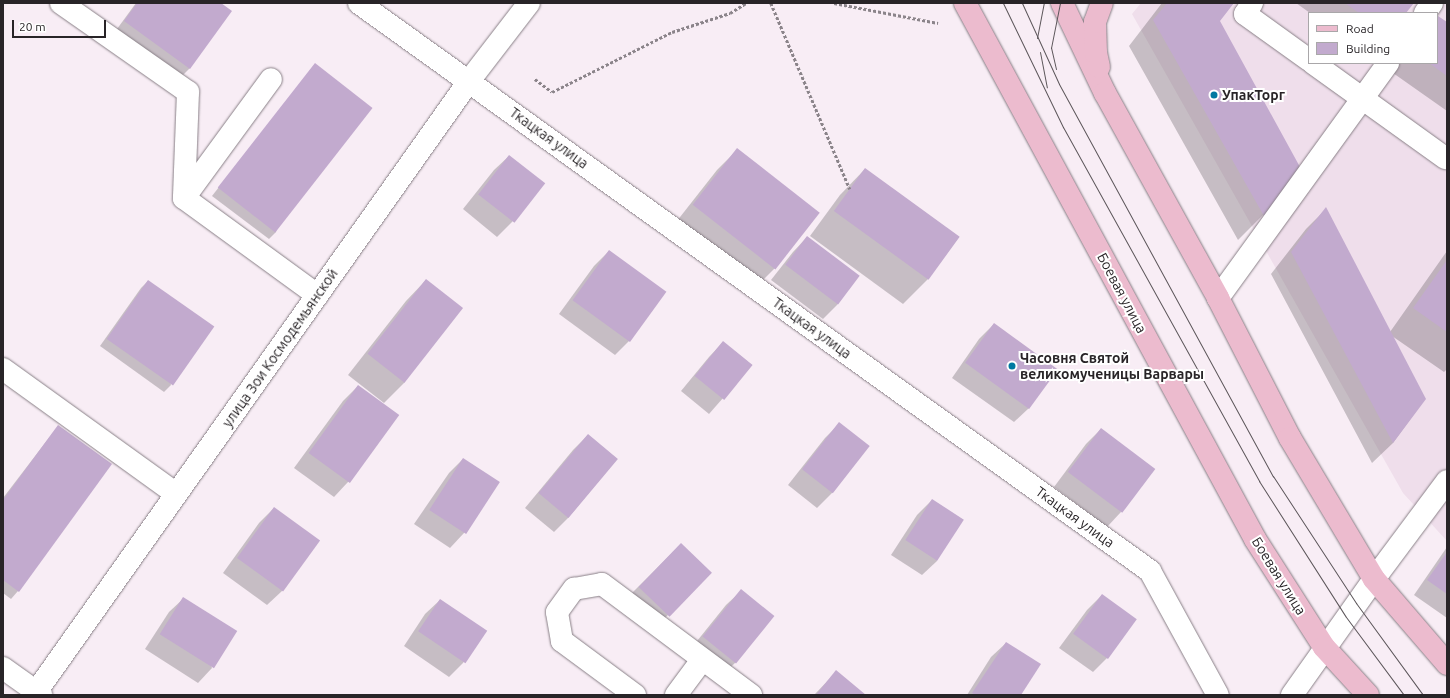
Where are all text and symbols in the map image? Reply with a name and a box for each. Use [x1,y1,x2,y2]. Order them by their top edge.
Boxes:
scale bar [14,12,108,38]
legend [1308,12,1438,64]
text: 20 m [19,20,46,33]
text: Road [1346,22,1374,35]
text: Building [1346,42,1390,55]
place label: УпакТорг [1222,87,1285,103]
marker: УпакТорг [1209,90,1219,100]
street label: Ткацкая улица [506,104,592,172]
street label: Боевая улица [1094,250,1150,336]
street label: улица Зои Космодемьянской [219,266,341,430]
street label: Ткацкая улица [769,294,855,362]
place label: Часовня Святой великомученицы Варвары [1020,350,1204,382]
marker: Часовня Святой великомученицы Варвары [1007,361,1017,371]
street label: Ткацкая улица [1032,483,1118,551]
street label: Боевая улица [1248,534,1310,618]

